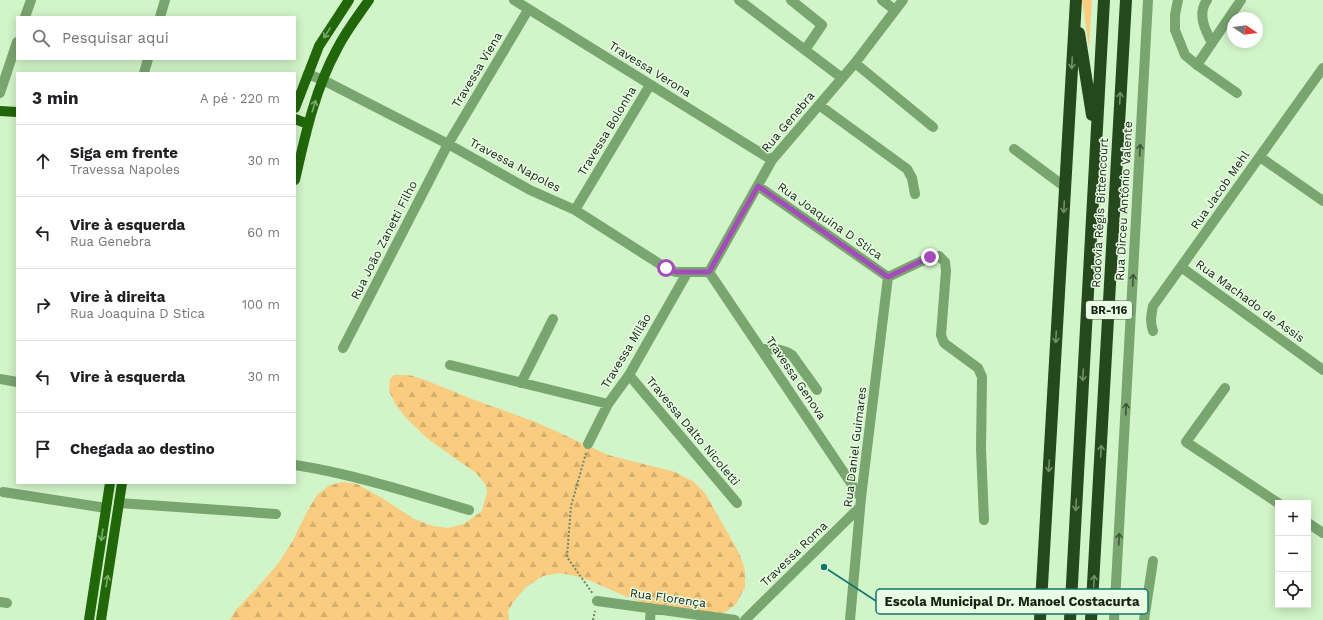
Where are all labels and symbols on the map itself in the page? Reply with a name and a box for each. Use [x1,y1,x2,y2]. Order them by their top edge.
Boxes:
north arrow [1227,12,1263,48]
one-way arrow [323,27,331,38]
street label: Travessa Viena [449,29,505,110]
street label: Travessa Verona [606,38,694,100]
one-way arrow [1069,56,1076,69]
street label: Travessa Bolonha [575,84,639,178]
street label: Rua Genebra [759,89,818,155]
one-way arrow [1117,92,1124,105]
one-way arrow [311,100,318,113]
street label: Rua Dirceu Antônio Valente [1113,121,1135,281]
street label: Travessa Napoles [467,135,563,195]
street label: Rodovia Régis Bittencourt [1089,138,1111,288]
one-way arrow [1136,144,1144,157]
street label: Rua Jacob Mehl [1188,148,1252,232]
street label: Rua João Zanetti Filho [348,178,420,302]
street label: Rua Joaquina D Stica [775,180,885,263]
one-way arrow [1060,200,1067,213]
route end [921,248,939,266]
street label: Rua Machado de Assis [1193,257,1307,345]
route start [657,259,675,277]
one-way arrow [1129,274,1137,287]
road number: BR-116 [1086,301,1132,319]
street label: Travessa Milão [598,311,654,391]
one-way arrow [1053,330,1060,343]
street label: Travessa Genova [763,334,829,422]
one-way arrow [1080,368,1087,381]
street label: Travessa Dalto Nicoletti [643,374,743,488]
street label: Rua Daniel Guimares [841,386,869,508]
one-way arrow [1122,403,1129,416]
one-way arrow [1097,445,1104,458]
one-way arrow [1045,459,1052,472]
one-way arrow [1072,498,1080,511]
street label: Travessa Roma [758,518,830,589]
one-way arrow [98,528,106,541]
one-way arrow [1115,533,1122,546]
one-way arrow [103,575,111,588]
one-way arrow [1090,575,1097,588]
street label: Rua Florença [629,586,707,610]
callout: Escola Municipal Dr. Manoel Costacurta [876,589,1148,614]
text: Escola Municipal Dr. Manoel Costacurta [885,594,1140,609]

